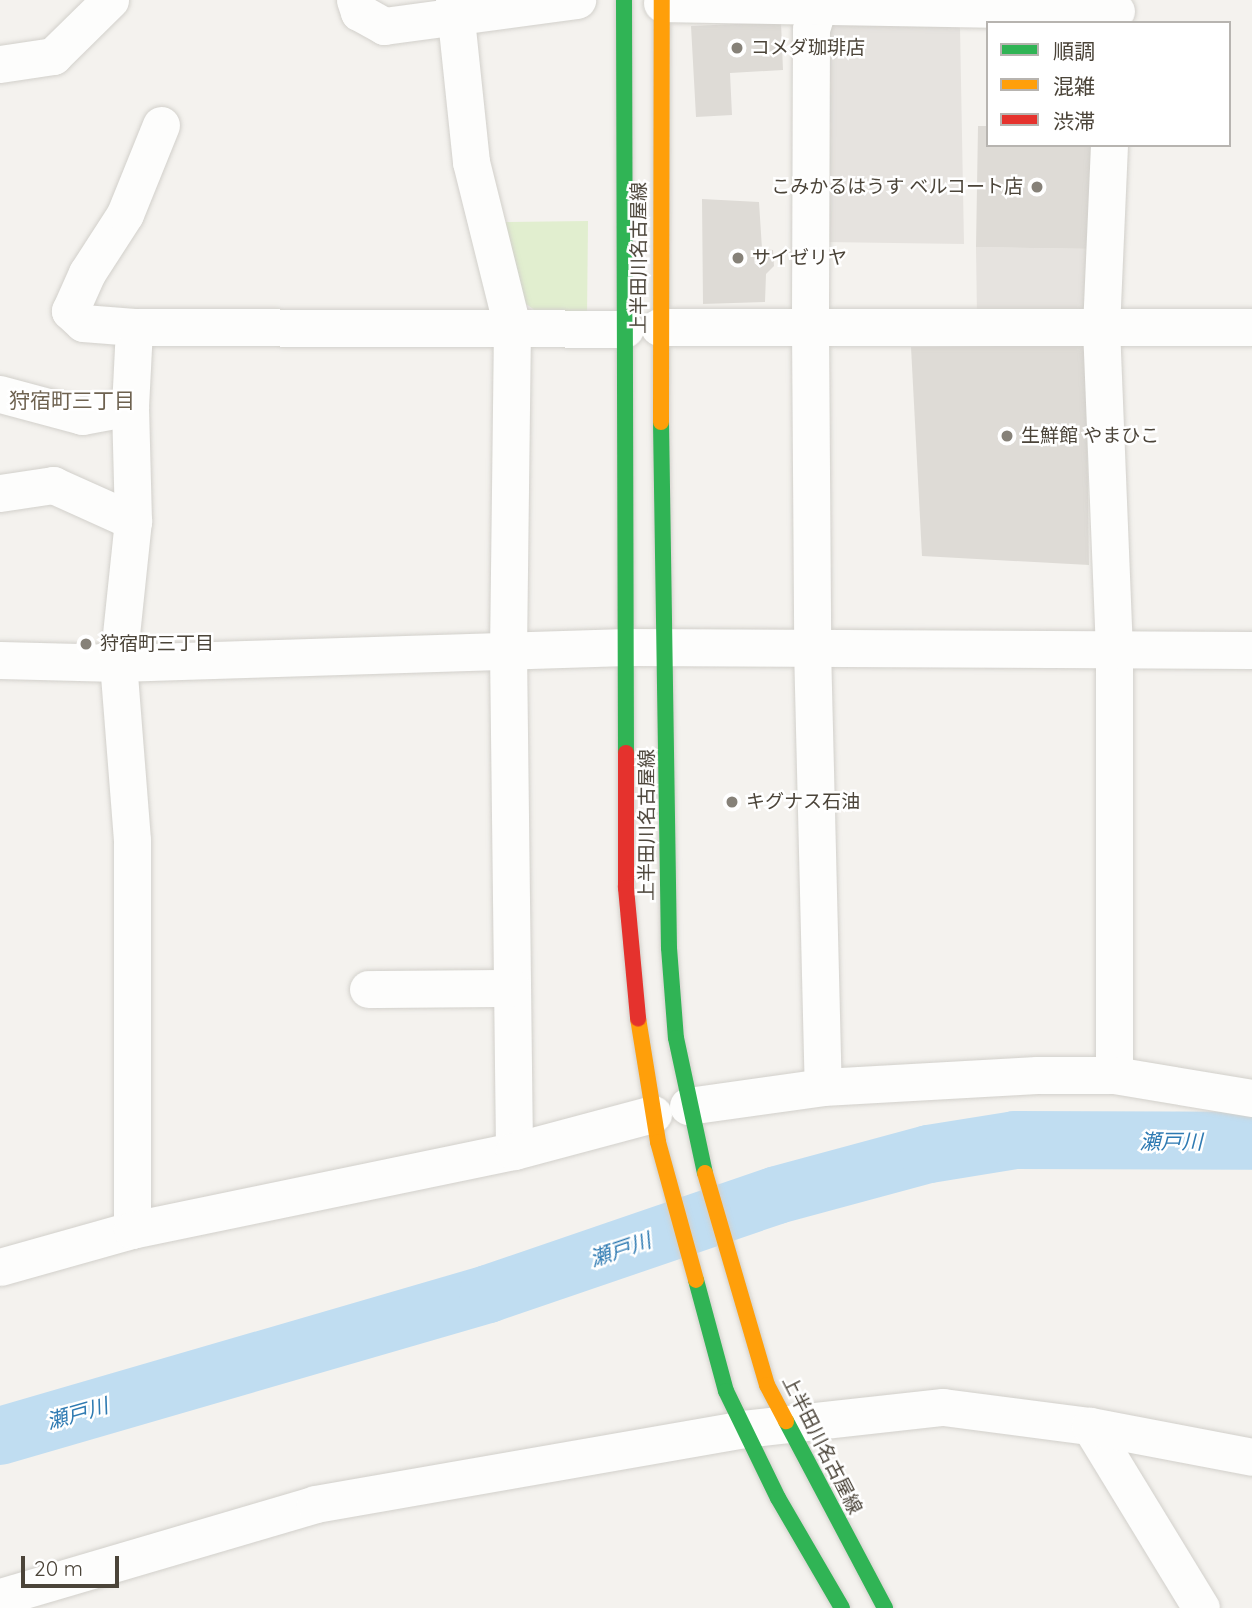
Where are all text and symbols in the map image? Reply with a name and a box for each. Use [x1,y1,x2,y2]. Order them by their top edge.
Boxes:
legend [986,21,1231,147]
place label: コメダ珈琲店 [751,37,865,59]
text: 順調 [1053,38,1095,64]
marker: コメダ珈琲店 [729,40,745,56]
text: 混雑 [1053,73,1095,99]
text: 渋滞 [1053,108,1095,134]
place label: こみかるはうす ベルコート店 [771,176,1023,198]
marker: こみかるはうす ベルコート店 [1029,179,1045,195]
street label: 上半田川名古屋線 [628,182,650,334]
place label: サイゼリヤ [752,247,847,269]
marker: サイゼリヤ [730,250,746,266]
district label: 狩宿町三丁目 [9,387,135,413]
place label: 生鮮館 やまひこ [1021,425,1159,447]
marker: 生鮮館 やまひこ [999,428,1015,444]
place label: 狩宿町三丁目 [100,633,214,655]
marker: 狩宿町三丁目 [78,636,94,652]
street label: 上半田川名古屋線 [636,749,658,901]
place label: キグナス石油 [746,791,860,813]
marker: キグナス石油 [724,794,740,810]
water label: 瀬戸川 [1140,1128,1202,1154]
water label: 瀬戸川 [586,1227,654,1271]
street label: 上半田川名古屋線 [777,1372,867,1518]
water label: 瀬戸川 [43,1392,111,1434]
scale bar [24,1542,122,1586]
text: 20 m [34,1555,83,1581]

